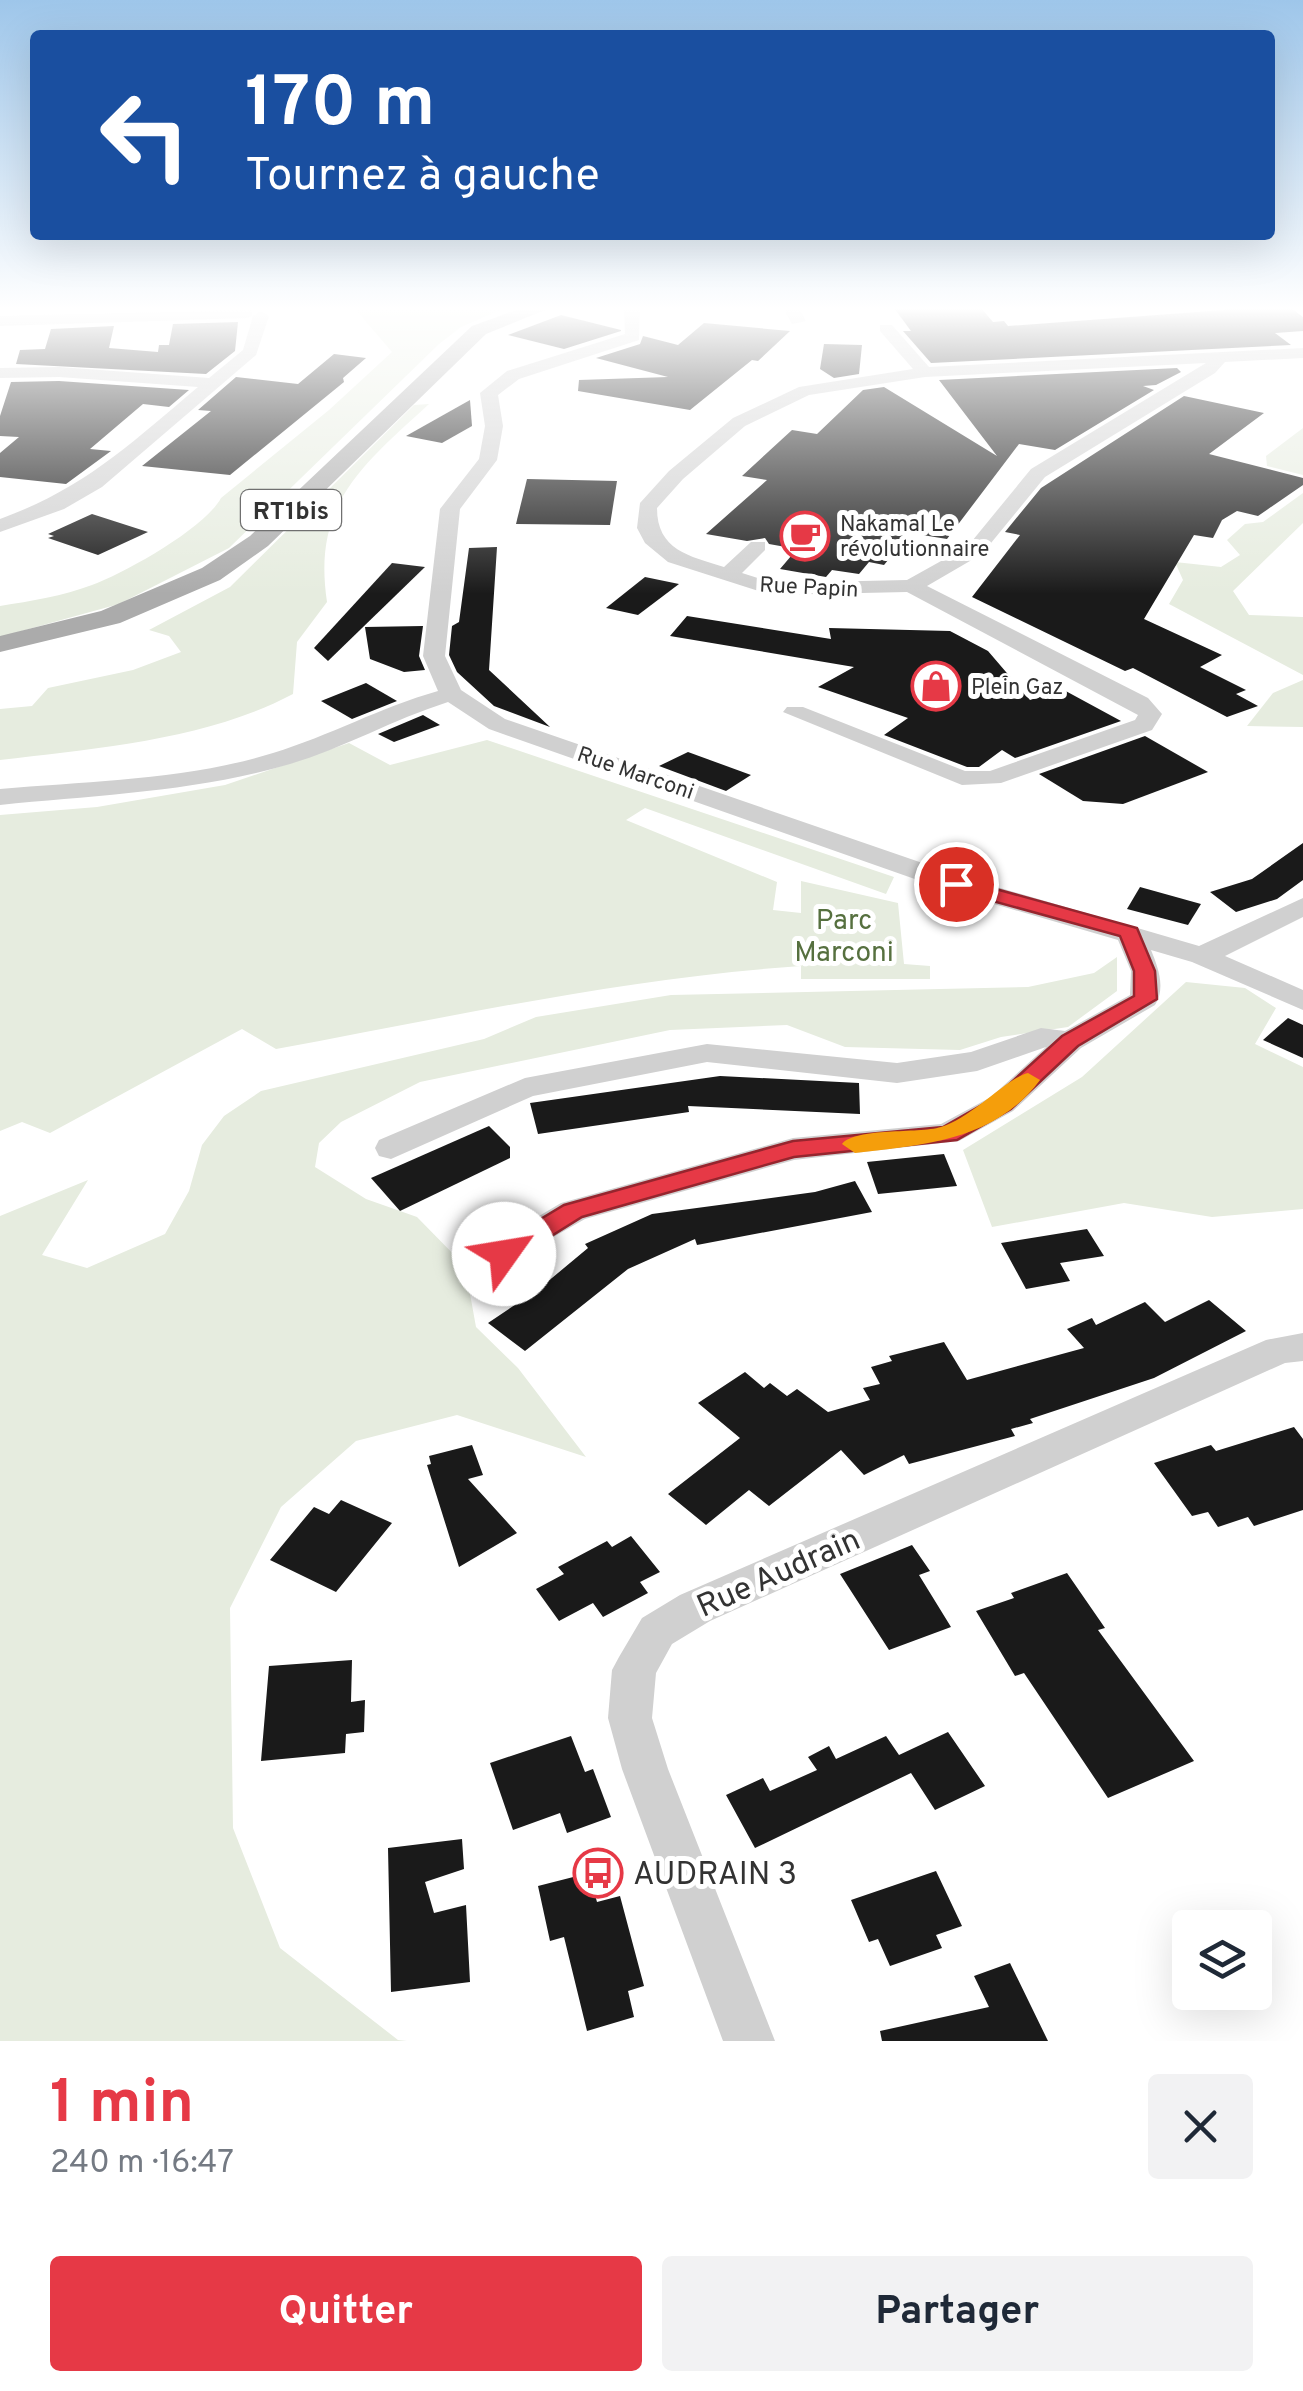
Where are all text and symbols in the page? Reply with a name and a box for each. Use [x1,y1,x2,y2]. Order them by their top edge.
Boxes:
text: 170 m [245,62,435,151]
icon: left [80,70,210,200]
text: Tournez à gauche [245,149,600,206]
road number: RT1bis [241,490,341,530]
cafe icon: Nakamal Le révolutionnaire [779,510,831,562]
place label: Nakamal Le révolutionnaire [840,512,989,564]
street label: Rue Papin [759,572,859,605]
shop icon: Plein Gaz [910,660,962,712]
place label: Plein Gaz [971,675,1063,702]
street label: Rue Marconi [573,742,697,807]
pin [914,842,999,927]
icon: arrive [929,857,984,912]
park label: Parc Marconi [794,904,894,972]
position arrow [452,1202,556,1306]
street label: Rue Audrain [691,1521,867,1628]
bus stop icon: AUDRAIN 3 [572,1847,624,1899]
place label: AUDRAIN 3 [633,1856,797,1896]
map controls [1172,1910,1272,2010]
button: layers [1172,1910,1272,2010]
text: 1 min [50,2068,194,2144]
button: close [1148,2074,1253,2179]
text: 240 m · 16:47 [50,2144,234,2184]
button: Quitter [50,2256,642,2371]
button: Partager [662,2256,1253,2371]

